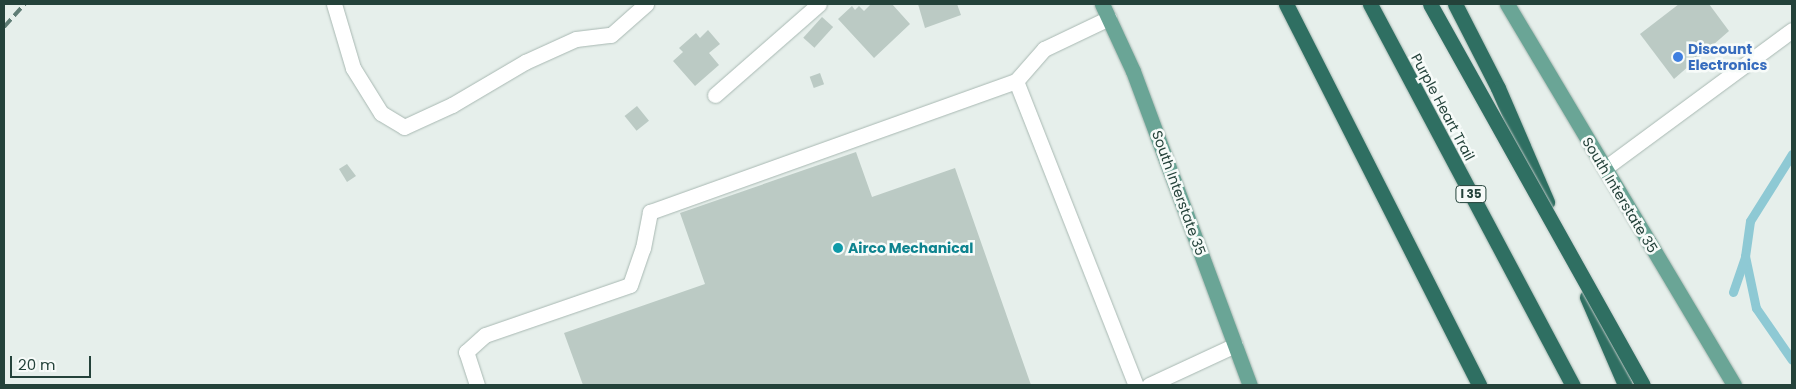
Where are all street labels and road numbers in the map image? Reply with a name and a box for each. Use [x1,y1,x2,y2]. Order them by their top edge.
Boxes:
street label: Purple Heart Trail [1408,51,1478,163]
street label: South Interstate 35 [1149,128,1209,258]
street label: South Interstate 35 [1579,134,1661,256]
road number: I 35 [1455,184,1487,203]

